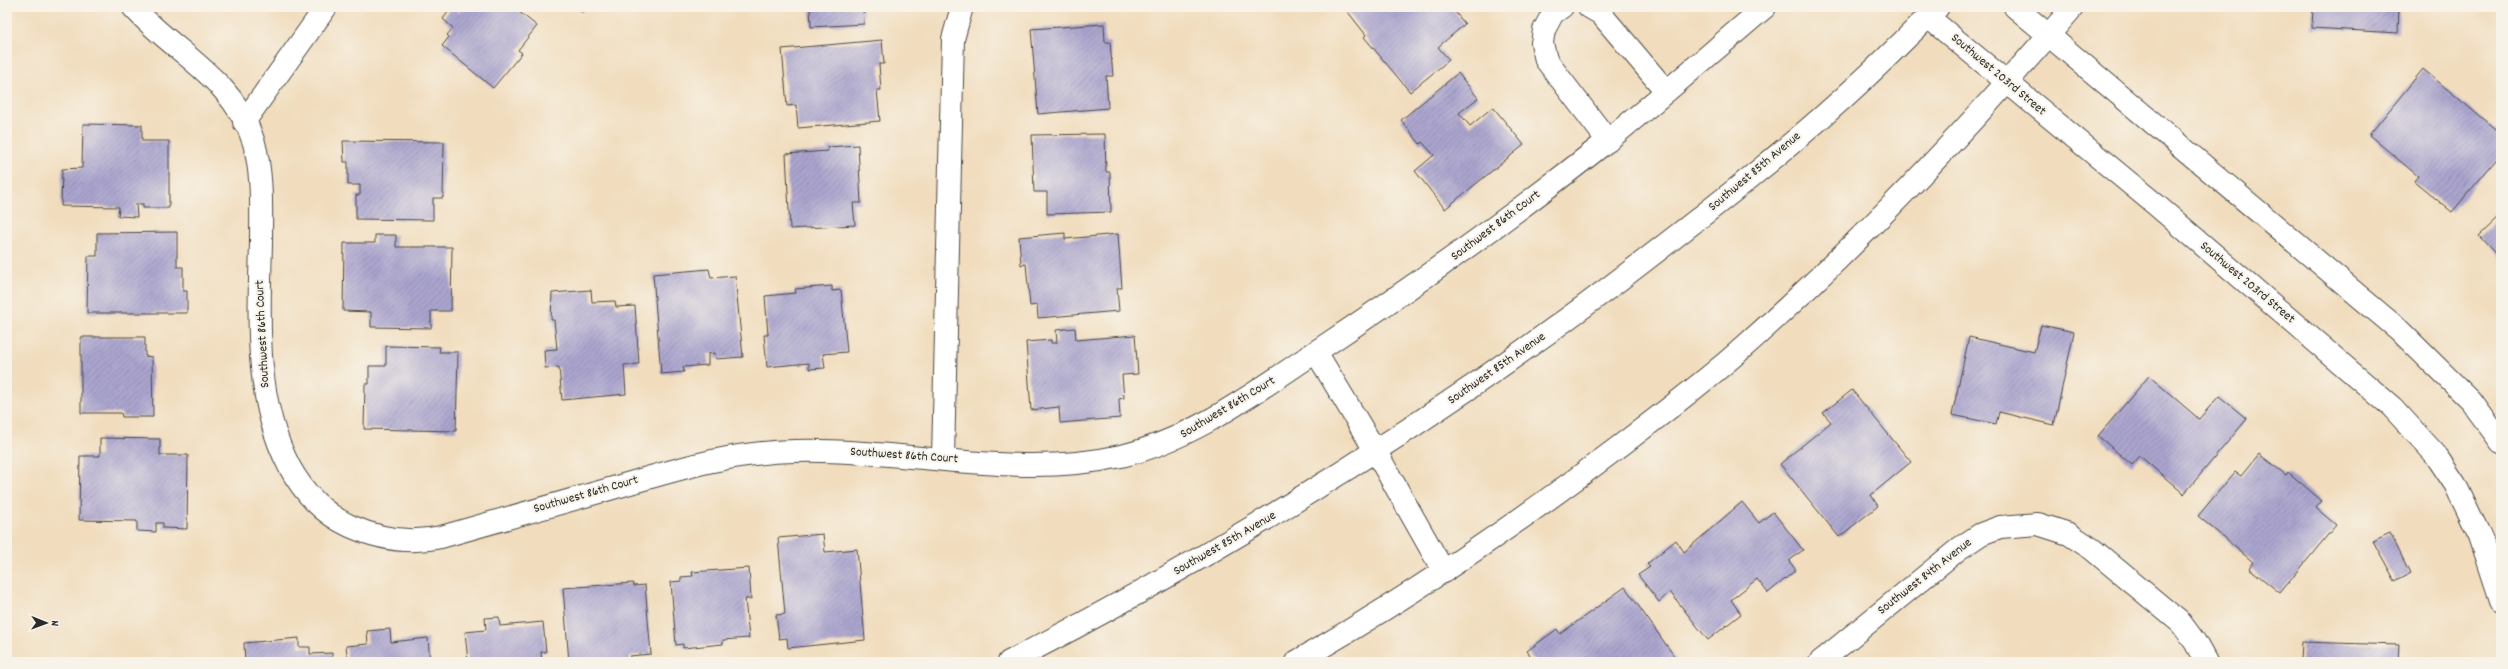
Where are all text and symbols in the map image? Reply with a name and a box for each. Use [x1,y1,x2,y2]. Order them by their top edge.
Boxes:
street label: Southwest 203rd Street [1946,29,2050,121]
street label: Southwest 85th Avenue [1705,127,1806,216]
street label: Southwest 86th Court [1447,186,1545,266]
street label: Southwest 203rd Street [2195,237,2299,329]
street label: Southwest 86th Court [251,279,275,388]
street label: Southwest 85th Avenue [1444,328,1550,410]
street label: Southwest 86th Court [1177,372,1279,444]
street label: Southwest 86th Court [849,443,959,469]
street label: Southwest 86th Court [531,471,641,519]
street label: Southwest 85th Avenue [1170,507,1280,581]
street label: Southwest 84th Avenue [1874,534,1976,620]
north arrow [26,603,66,643]
text: N [46,620,62,627]

